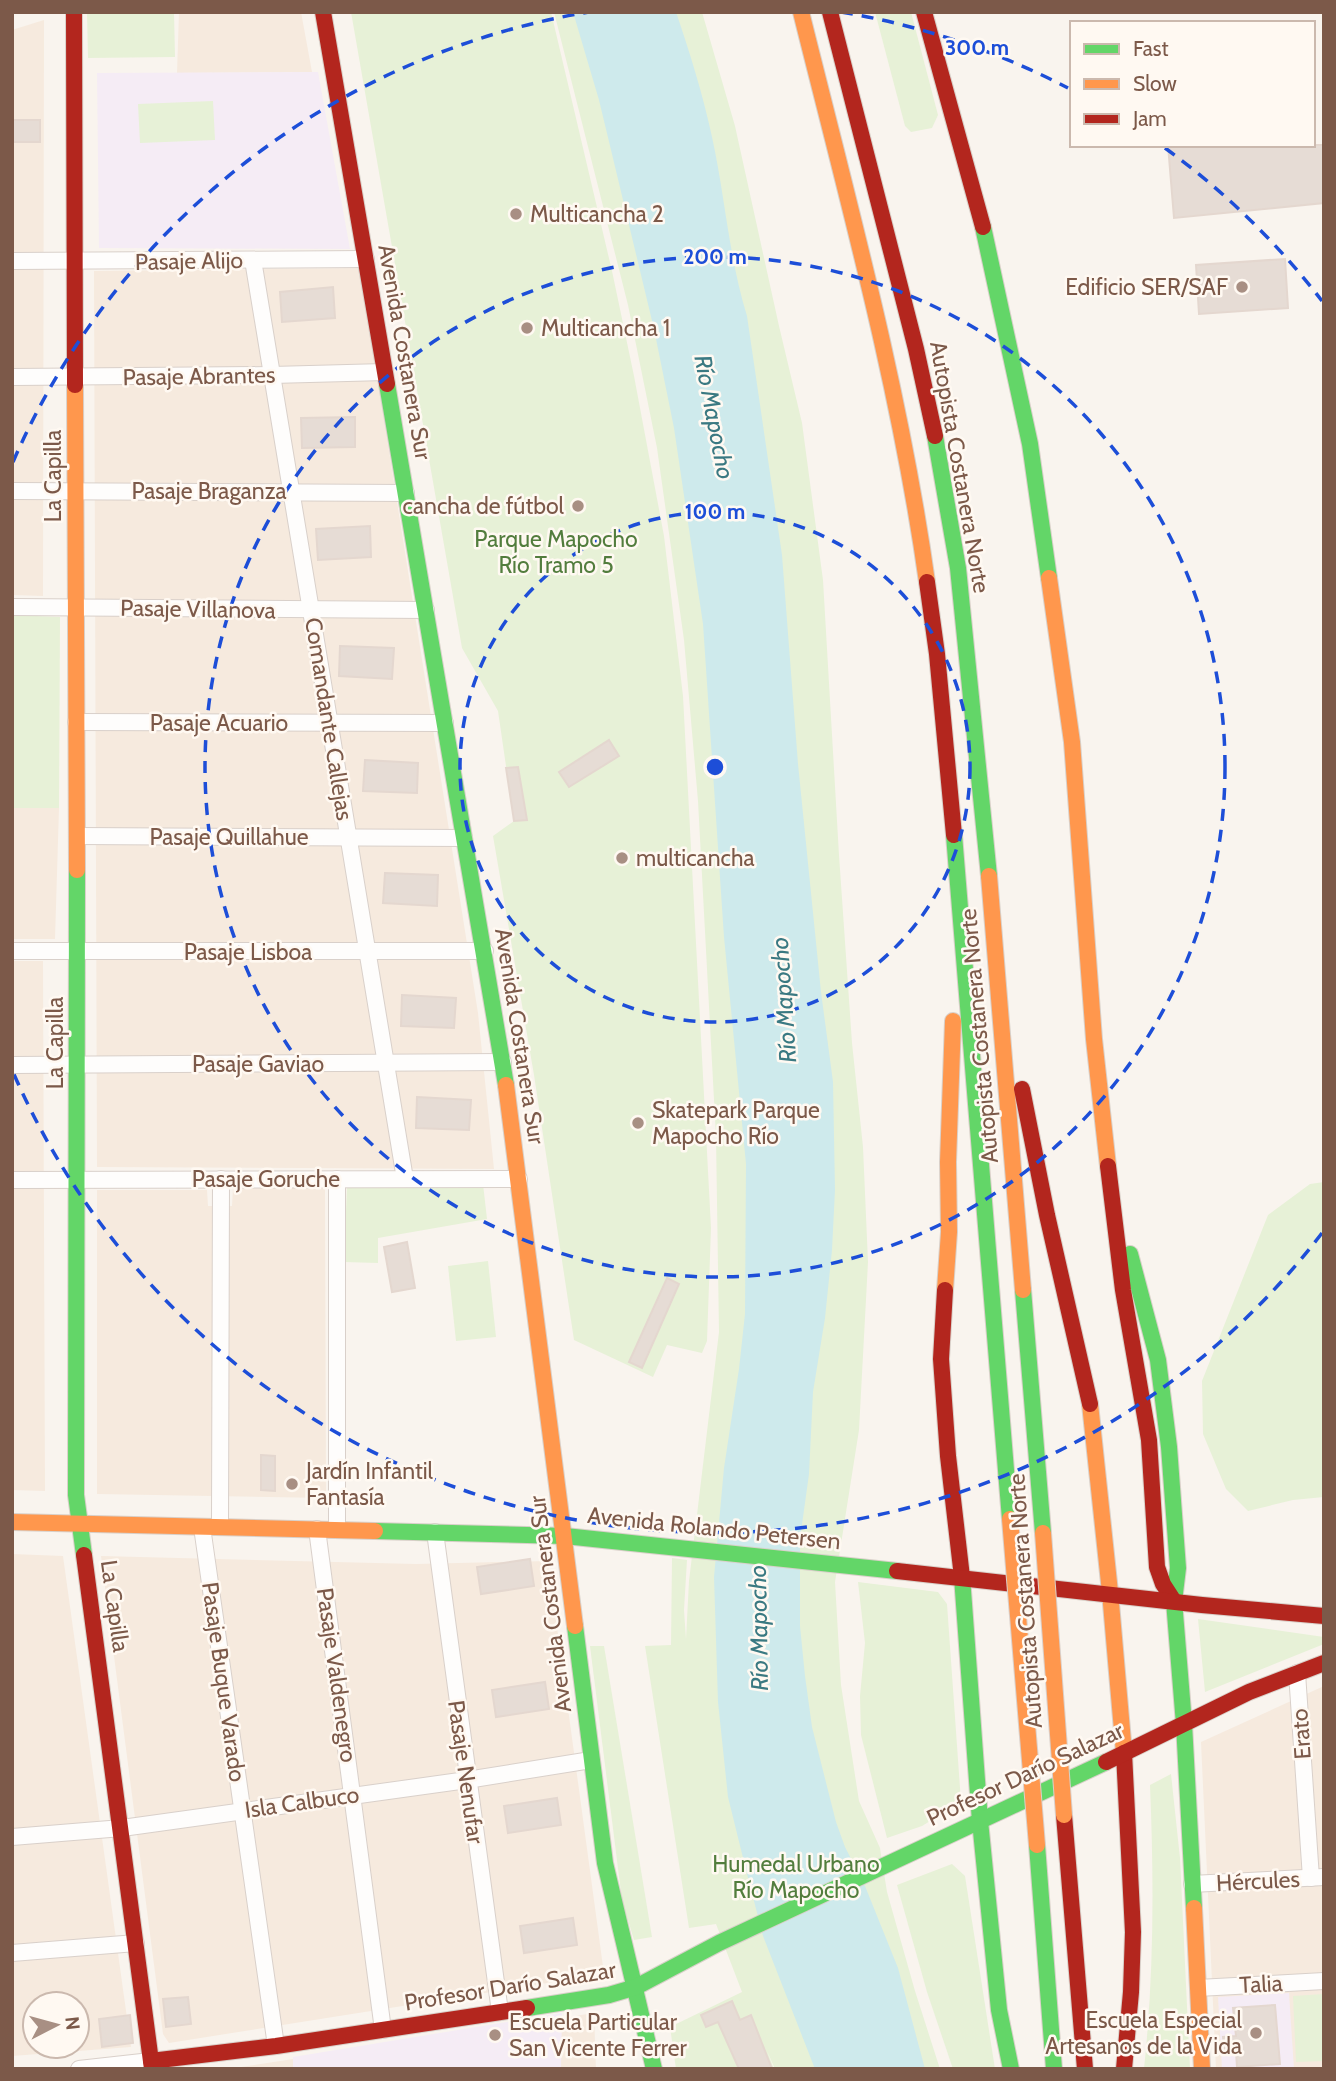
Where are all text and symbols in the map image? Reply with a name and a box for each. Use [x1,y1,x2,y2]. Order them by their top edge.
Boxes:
legend [1070,21,1315,147]
text: 300 m [945,35,1009,60]
text: Fast [1133,36,1169,61]
text: Slow [1133,71,1177,96]
text: Jam [1132,106,1167,131]
place label: Multicancha 2 [530,200,664,228]
marker: Multicancha 2 [508,206,524,222]
street label: Avenida Costanera Sur [372,242,438,463]
text: 200 m [683,244,747,269]
street label: Pasaje Alijo [135,246,243,276]
place label: Edificio SER/SAF [1065,273,1228,301]
marker: Edificio SER/SAF [1234,279,1250,295]
place label: Multicancha 1 [541,314,670,342]
marker: Multicancha 1 [519,320,535,336]
street label: Autopista Costanera Norte [924,339,996,595]
water label: Río Mapocho [688,352,741,482]
street label: Pasaje Abrantes [122,361,276,391]
street label: La Capilla [39,430,67,522]
street label: Pasaje Braganza [131,477,287,505]
place label: cancha de fútbol [403,492,565,520]
marker: cancha de fútbol [570,498,586,514]
text: 100 m [685,499,745,524]
park label: Parque Mapocho Río Tramo 5 [474,525,638,579]
street label: Pasaje Villanova [120,594,276,624]
street label: Comandante Callejas [299,616,359,822]
street label: Pasaje Acuario [150,709,288,737]
centre of rings [703,755,727,779]
street label: Pasaje Quillahue [150,823,309,851]
place label: multicancha [636,844,754,872]
marker: multicancha [614,850,630,866]
street label: Autopista Costanera Norte [954,907,1004,1164]
street label: Avenida Costanera Sur [489,926,551,1147]
water label: Río Mapocho [765,936,802,1064]
street label: Pasaje Lisboa [184,938,312,966]
street label: La Capilla [41,997,69,1089]
street label: Pasaje Gaviao [192,1050,324,1078]
place label: Skatepark Parque Mapocho Río [652,1096,820,1150]
marker: Skatepark Parque Mapocho Río [630,1115,646,1131]
street label: Pasaje Goruche [192,1165,340,1193]
place label: Jardín Infantil Fantasía [305,1457,434,1511]
street label: Autopista Costanera Norte [1002,1472,1048,1729]
marker: Jardín Infantil Fantasía [284,1476,300,1492]
street label: Avenida Costanera Sur [523,1493,577,1714]
street label: Avenida Rolando Petersen [586,1501,842,1555]
street label: La Capilla [95,1558,135,1654]
water label: Río Mapocho [743,1565,774,1691]
street label: Pasaje Buque Varado [196,1580,252,1784]
street label: Pasaje Valdenegro [311,1586,363,1764]
street label: Pasaje Nenufar [442,1698,490,1846]
street label: Erato [1285,1708,1317,1760]
street label: Profesor Darío Salazar [922,1716,1128,1832]
street label: Isla Calbuco [243,1780,361,1824]
park label: Humedal Urbano Río Mapocho [712,1850,880,1904]
street label: Hércules [1215,1865,1301,1897]
street label: Profesor Darío Salazar [402,1955,619,2017]
street label: Talia [1239,1969,1283,1999]
north arrow [21,1990,91,2060]
place label: Escuela Especial Artesanos de la Vida [1045,2006,1243,2060]
place label: Escuela Particular San Vicente Ferrer [509,2008,688,2062]
text: N [60,2015,85,2031]
marker: Escuela Especial Artesanos de la Vida [1248,2025,1264,2041]
marker: Escuela Particular San Vicente Ferrer [487,2027,503,2043]

